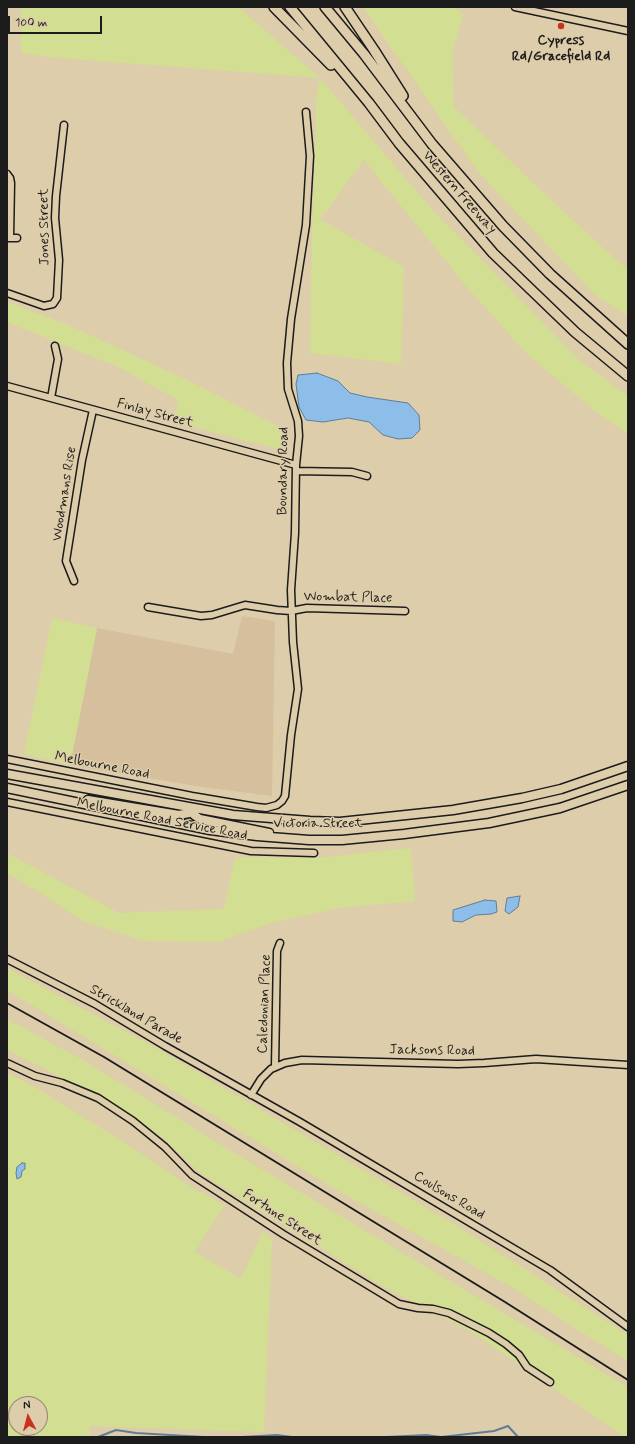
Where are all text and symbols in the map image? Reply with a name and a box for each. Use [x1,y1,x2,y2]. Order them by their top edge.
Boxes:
scale bar [10,8,104,34]
text: 100 m [15,15,47,31]
marker: Cypress Rd/Gracefield Rd [556,21,566,31]
place label: Cypress Rd/Gracefield Rd [512,33,610,66]
street label: Western Freeway [418,148,500,238]
street label: Jones Street [36,188,54,266]
street label: Finlay Street [115,396,195,432]
street label: Boundary Road [275,427,293,515]
street label: Woodmans Rise [49,446,81,542]
street label: Wombat Place [304,589,392,607]
street label: Melbourne Road [53,749,151,783]
street label: Melbourne Road Service Road [75,795,249,845]
street label: Victoria Street [273,816,363,832]
street label: Caledonian Place [255,954,275,1054]
street label: Strickland Parade [86,981,186,1049]
street label: Jacksons Road [389,1042,475,1060]
street label: Coulsons Road [410,1168,488,1224]
street label: Fortune Street [239,1186,325,1250]
north arrow [8,1396,48,1436]
text: N [22,1398,31,1412]

